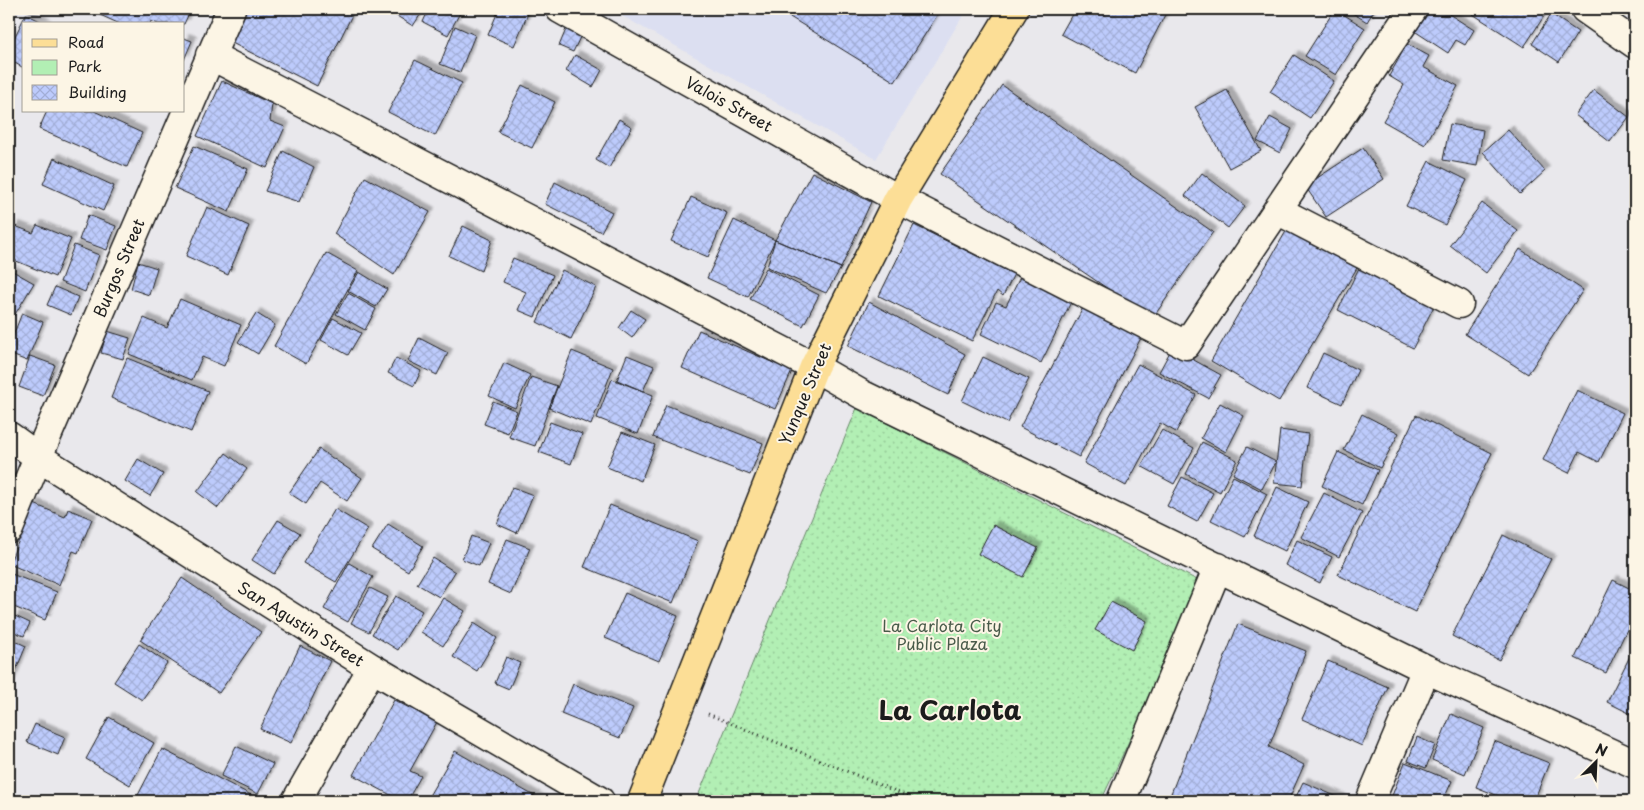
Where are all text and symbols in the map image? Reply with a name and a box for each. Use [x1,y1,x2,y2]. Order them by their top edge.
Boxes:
legend [22,22,185,112]
text: Road [68,30,104,53]
text: Park [68,54,102,77]
street label: Valois Street [682,69,778,137]
text: Building [68,80,127,103]
street label: Burgos Street [86,214,150,321]
street label: Yunque Street [772,338,837,448]
street label: San Agustin Street [234,575,370,672]
park label: La Carlota City Public Plaza [882,613,1002,655]
district label: La Carlota [879,690,1022,729]
north arrow [1572,738,1622,788]
text: N [1592,738,1611,762]

